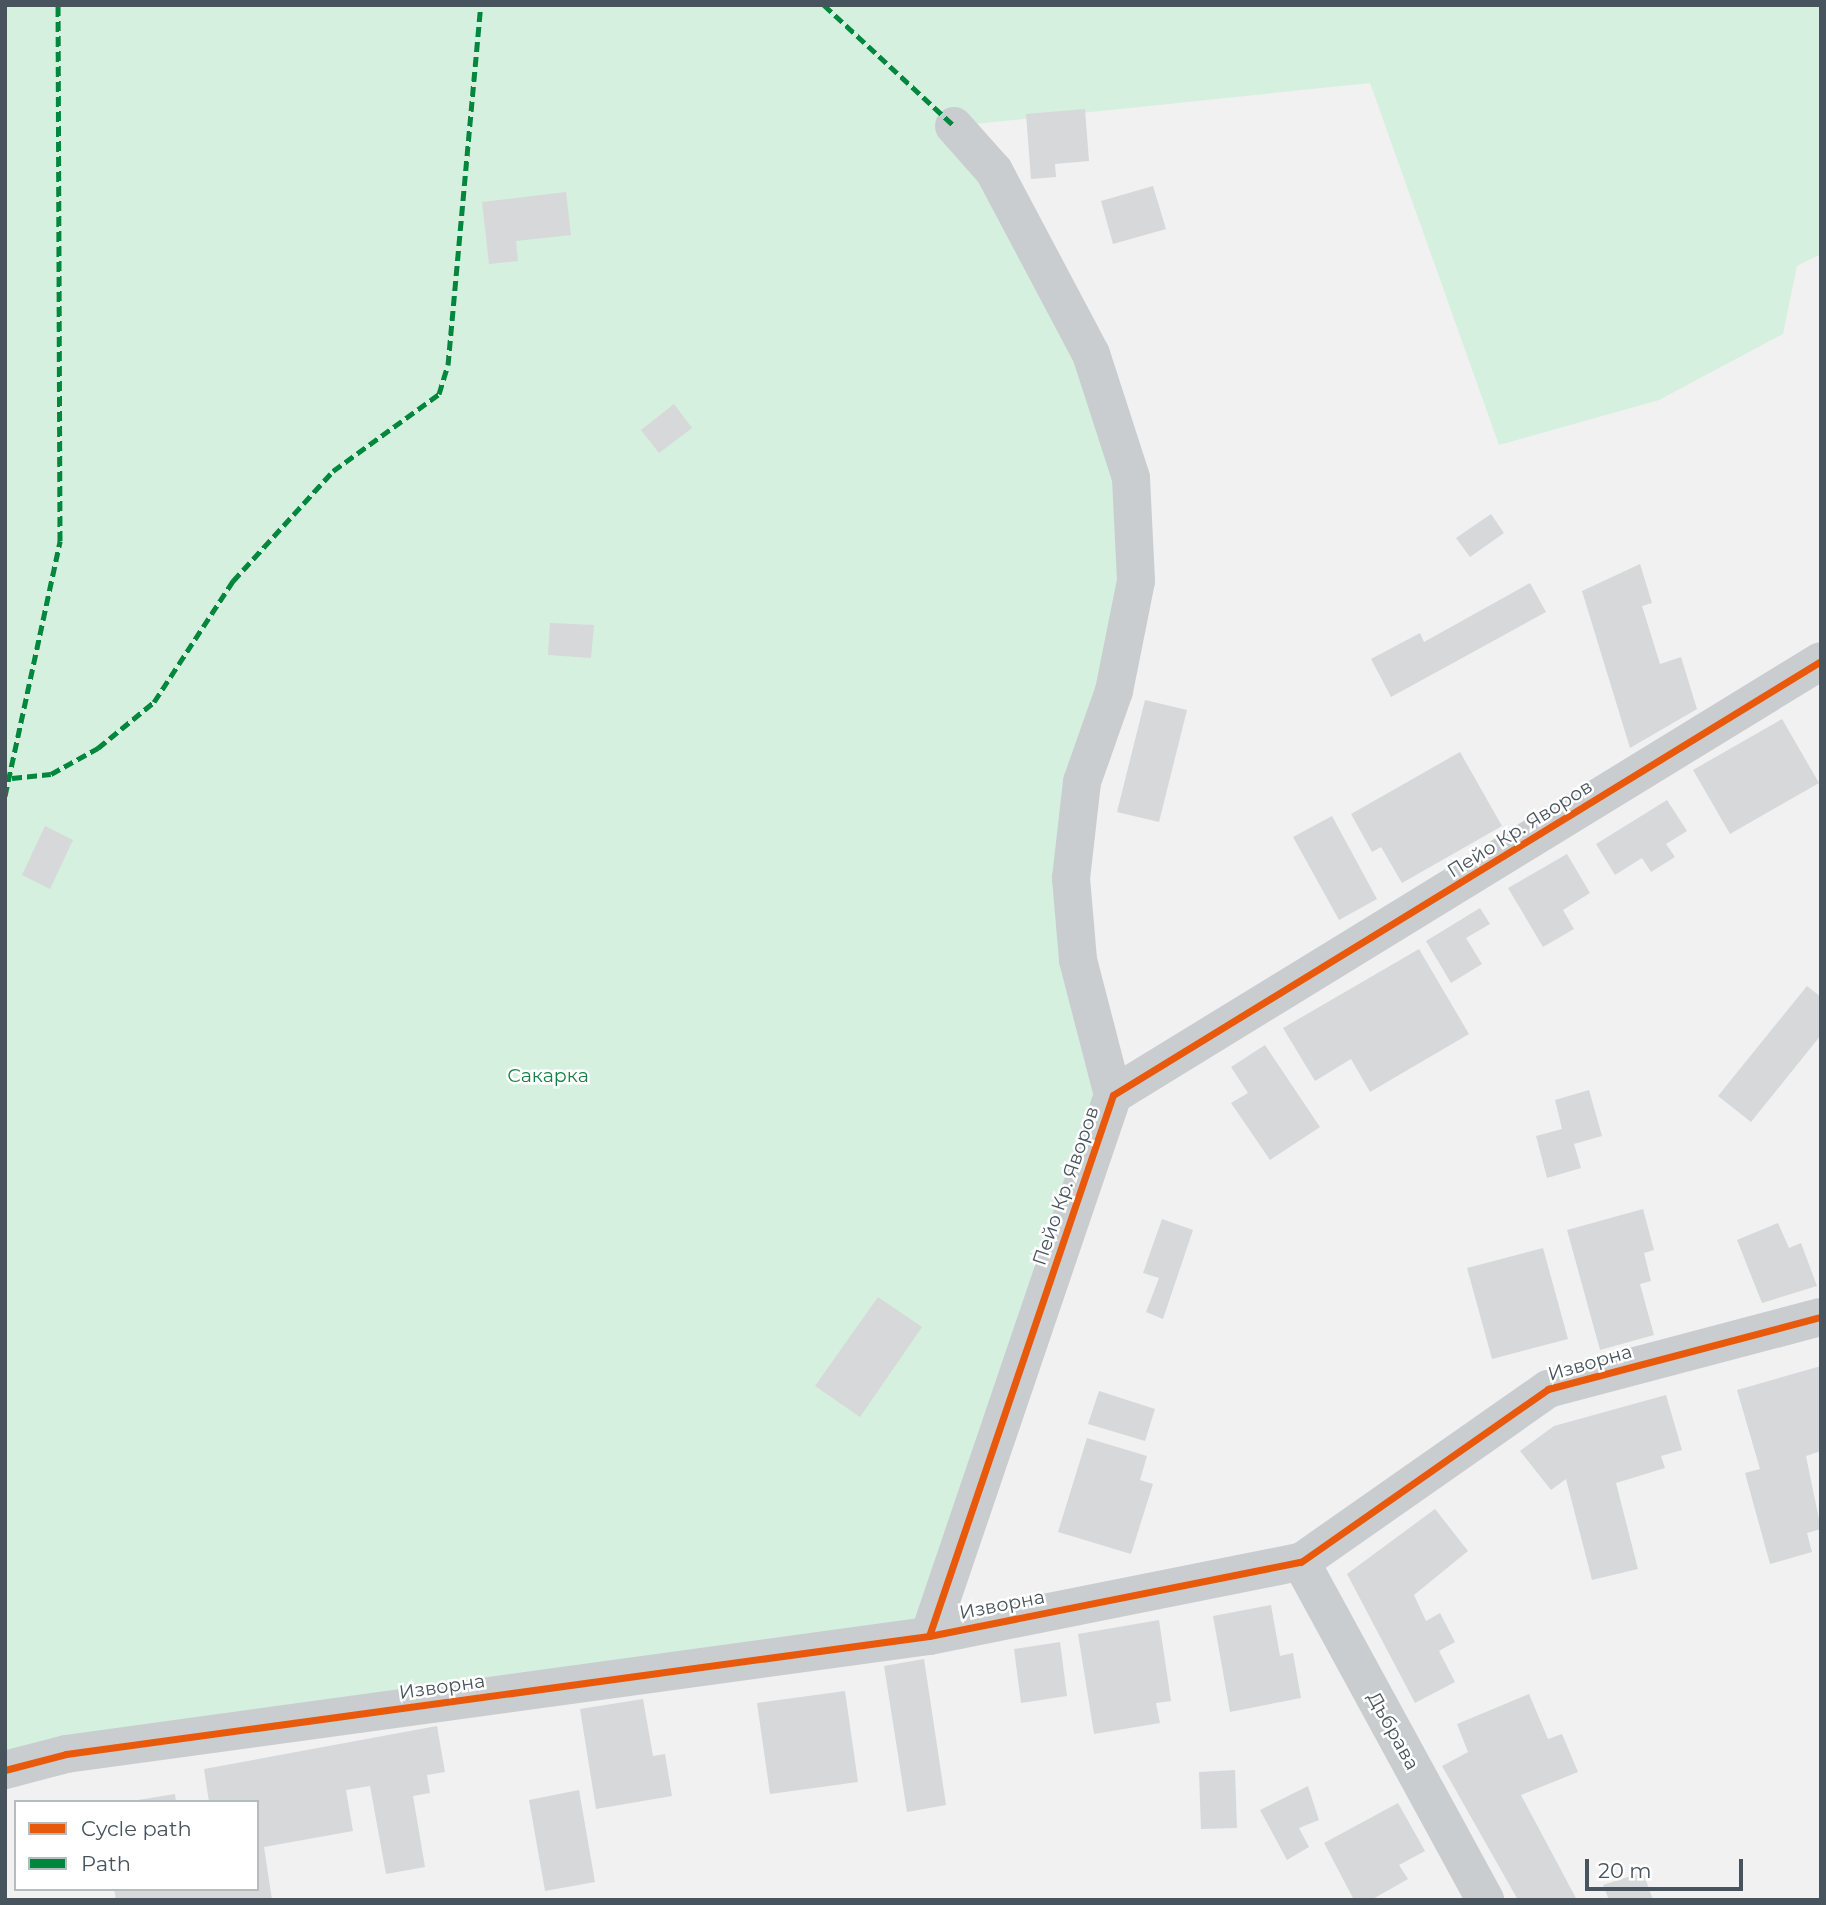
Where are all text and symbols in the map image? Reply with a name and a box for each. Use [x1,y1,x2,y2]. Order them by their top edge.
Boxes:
street label: Пейо Кр. Яворов [1443,775,1597,883]
park label: Сакарка [507,1065,589,1087]
street label: Пейо Кр. Яворов [1028,1103,1104,1269]
street label: Изворна [1545,1340,1635,1386]
street label: Изворна [957,1586,1047,1624]
street label: Изворна [398,1670,486,1704]
street label: Дъбрава [1362,1688,1424,1774]
legend [14,1800,259,1891]
text: Cycle path [81,1816,192,1841]
scale bar [1588,1846,1745,1890]
text: Path [81,1851,131,1876]
text: 20 m [1598,1858,1652,1883]

